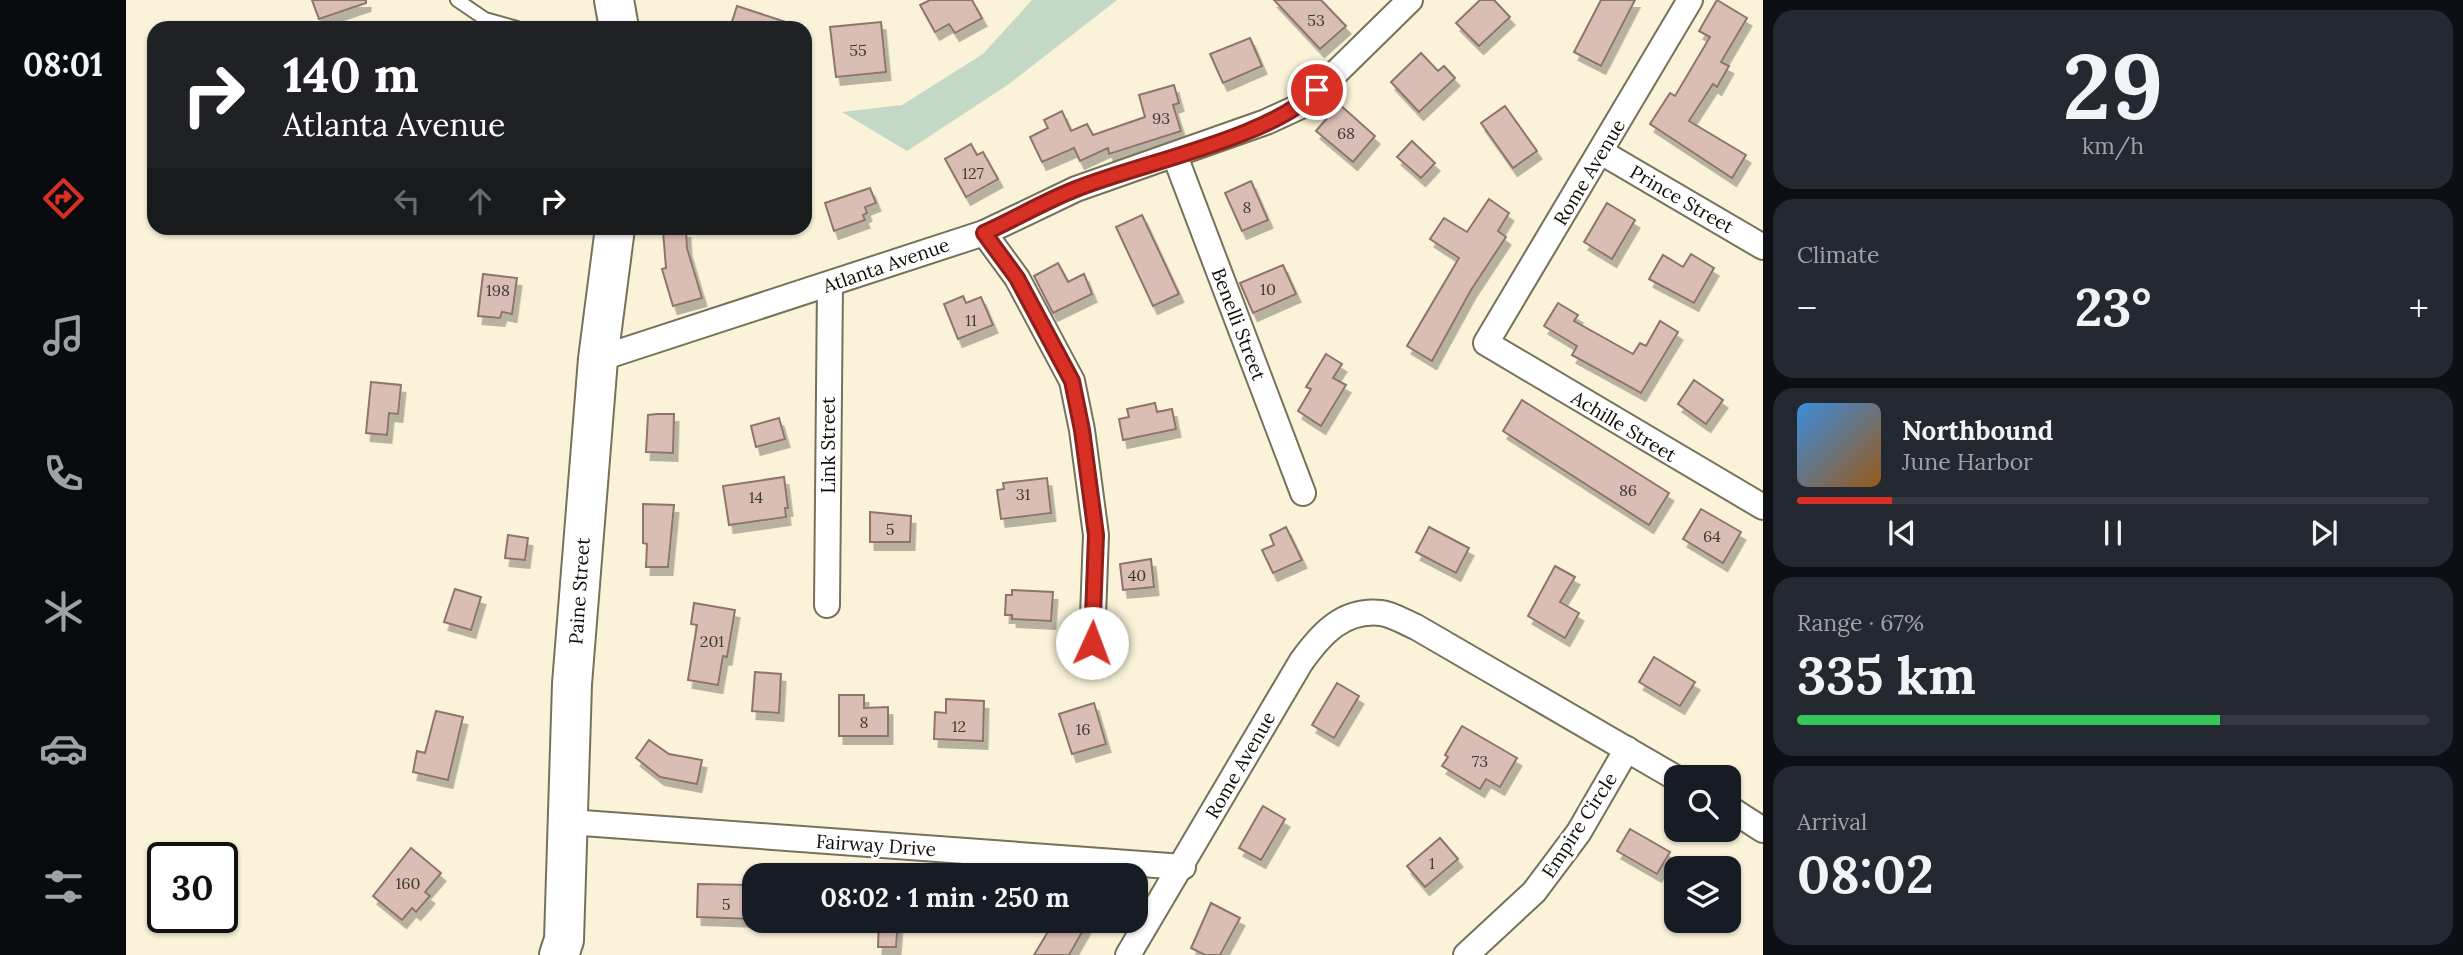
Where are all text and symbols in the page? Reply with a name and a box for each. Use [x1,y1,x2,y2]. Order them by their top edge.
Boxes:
house number: 53 [1307,10,1325,30]
text: 29 [2063,27,2163,144]
house number: 55 [849,40,867,60]
text: 140 m [283,43,419,105]
text: 08:01 [23,44,103,85]
icon: right [168,49,259,140]
pin [1287,60,1347,120]
icon: arrive [1298,71,1336,109]
text: Atlanta Avenue [283,104,505,145]
house number: 93 [1152,108,1170,128]
street label: Rome Avenue [1548,115,1630,229]
house number: 68 [1337,123,1355,143]
text: km/h [2082,131,2144,160]
street label: Prince Street [1626,160,1739,239]
house number: 127 [962,163,985,183]
icon: directions [39,174,88,223]
icon: left [388,182,426,220]
icon: ahead [461,182,499,220]
icon: right [534,182,572,220]
house number: 8 [1243,197,1252,217]
street label: Atlanta Avenue [819,232,952,298]
text: Climate [1797,240,1879,269]
street label: Benelli Street [1207,264,1272,384]
text: 23° [2075,274,2151,340]
house number: 10 [1260,279,1276,299]
house number: 198 [486,280,510,300]
text: − [1797,284,1817,332]
text: + [2409,284,2429,332]
house number: 11 [965,310,977,330]
icon: music [39,311,88,360]
street label: Achille Street [1566,385,1681,467]
street label: Link Street [816,396,840,493]
text: Northbound [1902,414,2053,447]
text: June Harbor [1902,447,2033,476]
icon: phone [39,449,88,498]
house number: 86 [1619,480,1637,500]
house number: 31 [1016,484,1031,504]
house number: 14 [749,487,764,507]
icon: previous [1883,514,1921,552]
icon: pause [2094,514,2132,552]
icon: next [2305,514,2343,552]
house number: 5 [886,519,894,539]
house number: 64 [1703,526,1721,546]
street label: Paine Street [563,536,595,645]
house number: 40 [1128,565,1146,585]
icon: climate [39,587,88,636]
position arrow [1055,606,1129,680]
text: Range · 67% [1797,608,1924,637]
house number: 201 [700,631,724,651]
text: 335 km [1797,642,1976,708]
street label: Rome Avenue [1200,707,1280,823]
house number: 8 [860,712,869,732]
house number: 12 [952,716,966,736]
house number: 16 [1075,719,1091,739]
icon: car [39,724,88,773]
house number: 73 [1472,751,1488,771]
map controls [1664,765,1741,933]
button: search [1664,765,1741,842]
street label: Empire Circle [1536,768,1622,882]
text: Arrival [1797,807,1867,836]
street label: Fairway Drive [815,829,937,861]
text: 08:02 [1797,841,1934,907]
speed limit sign: 30 [147,842,238,933]
house number: 1 [1429,853,1435,873]
button: layers [1664,856,1741,933]
icon: filters [39,862,88,911]
house number: 160 [395,873,421,893]
text: 08:02 · 1 min · 250 m [820,881,1070,914]
house number: 5 [722,894,730,914]

